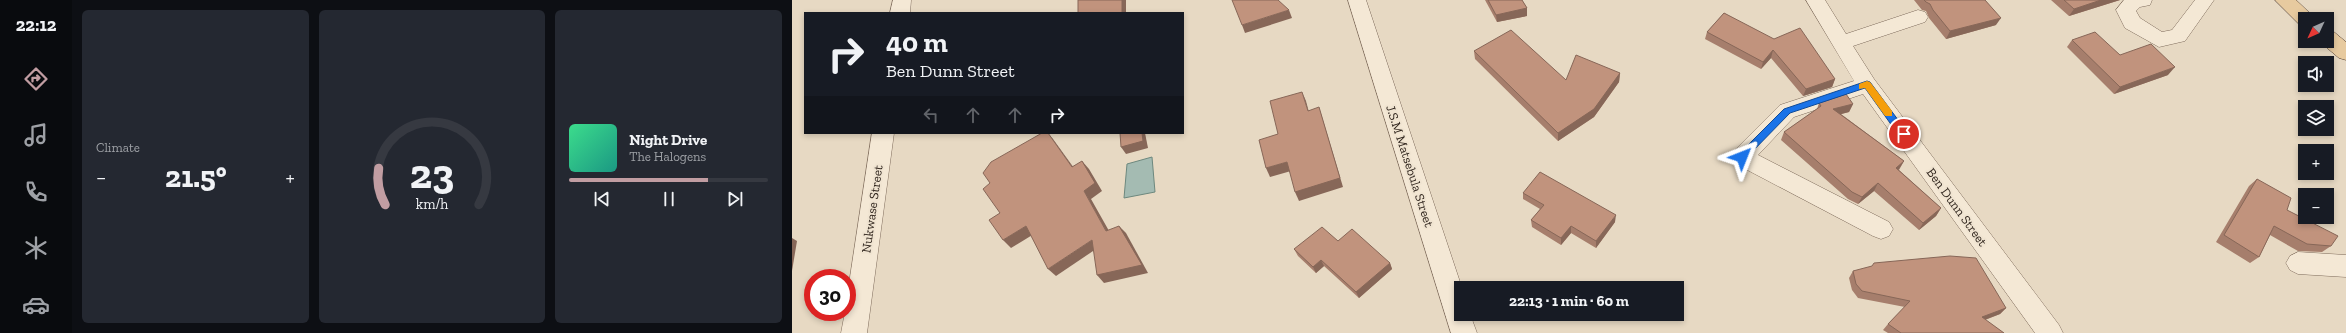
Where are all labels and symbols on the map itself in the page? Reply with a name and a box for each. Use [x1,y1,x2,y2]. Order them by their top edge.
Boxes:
north arrow [2298,12,2334,48]
street label: J.S.M Matsebula Street [1383,103,1437,229]
pin [1887,117,1921,151]
position arrow [1721,136,1763,178]
street label: Nukwase Street [858,164,886,254]
street label: Ben Dunn Street [1924,165,1990,249]
speed limit sign: 30 [804,269,856,321]

